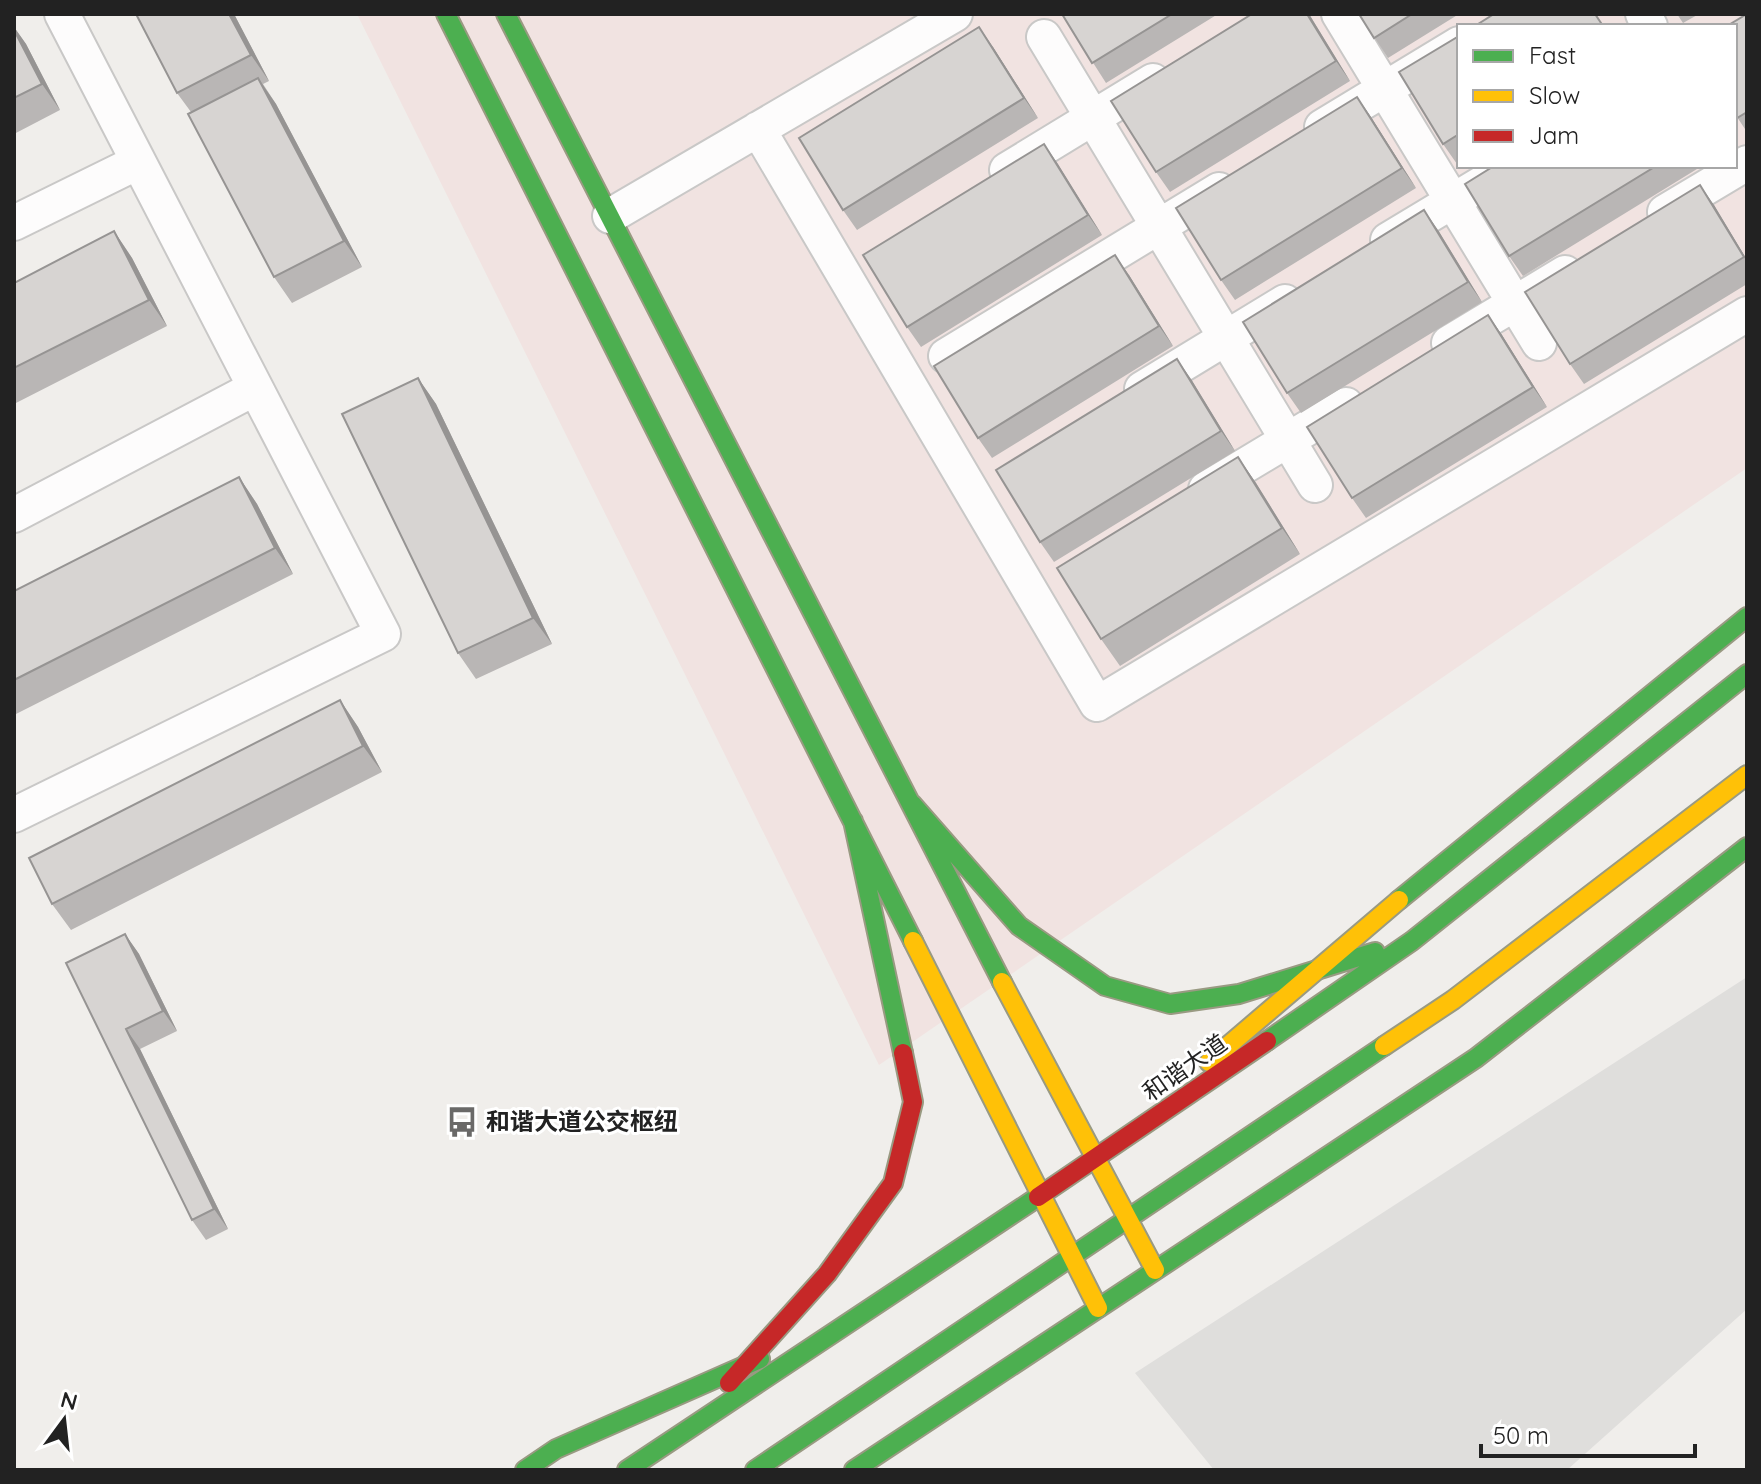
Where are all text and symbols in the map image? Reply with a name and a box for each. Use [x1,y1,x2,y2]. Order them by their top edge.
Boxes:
legend [1457,24,1737,168]
text: Fast [1529,40,1576,70]
text: Slow [1529,80,1580,110]
text: Jam [1529,120,1579,150]
street label: 和谐大道 [1137,1027,1232,1107]
bus stop icon: 和谐大道公交枢纽 [445,1105,479,1139]
place label: 和谐大道公交枢纽 [486,1106,678,1136]
north arrow [24,1380,104,1460]
text: N [58,1385,81,1416]
scale bar [1481,1408,1695,1458]
text: 50 m [1493,1420,1549,1450]

